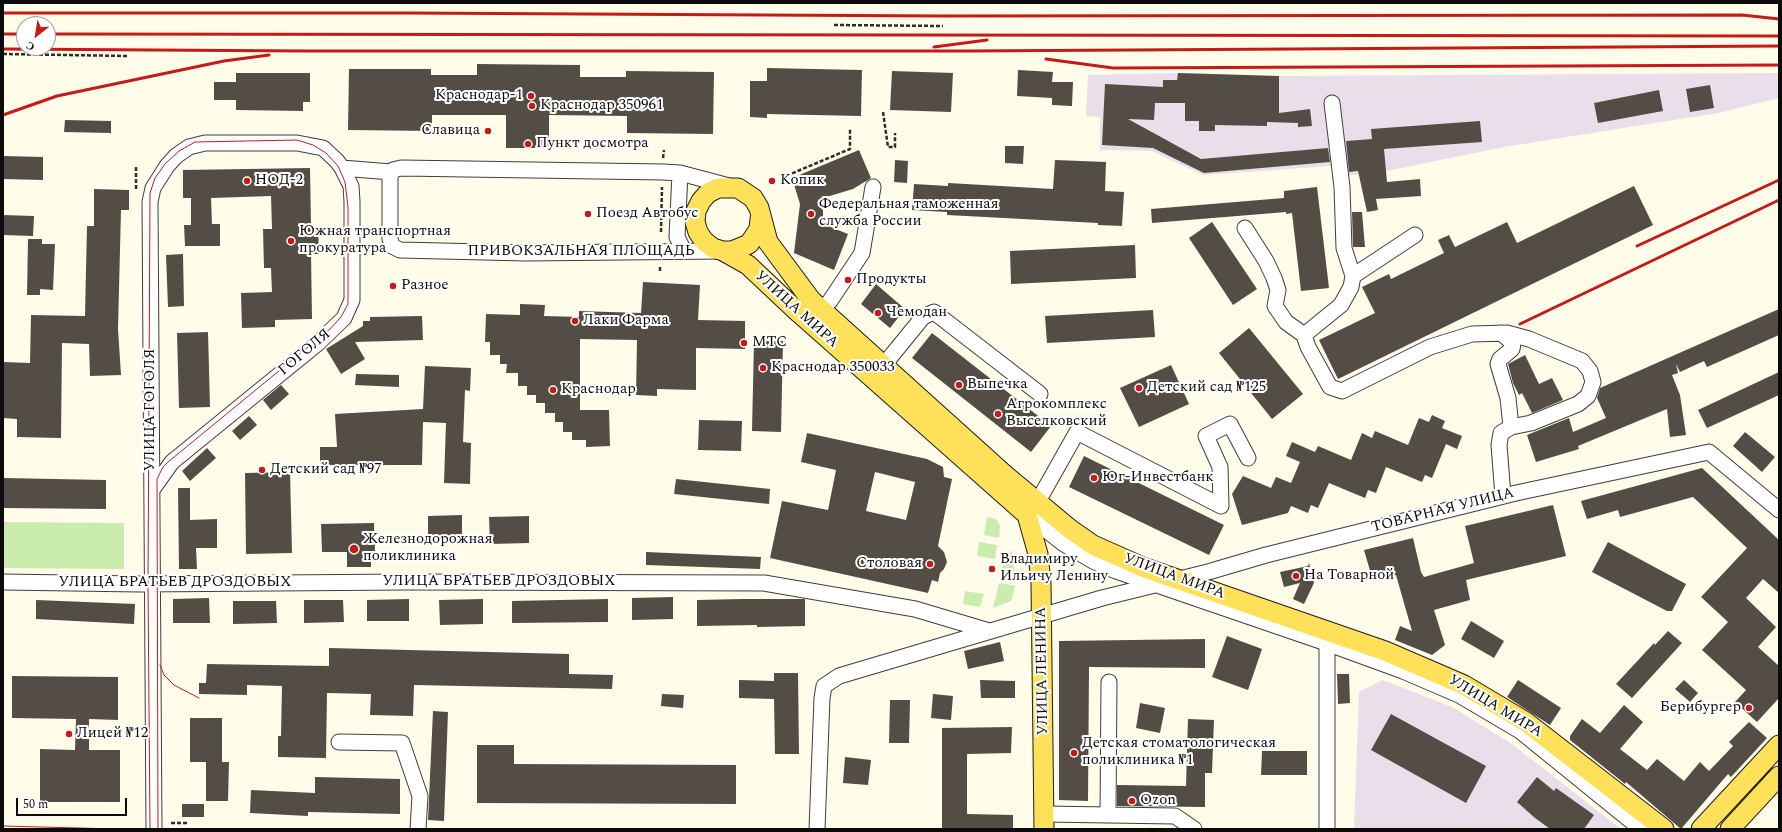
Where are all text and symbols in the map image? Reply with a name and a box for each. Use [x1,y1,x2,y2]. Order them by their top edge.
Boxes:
north arrow [16,16,56,56]
text: С [23,37,38,55]
place label: Краснодар-1 [435,87,523,105]
marker: Краснодар-1 [526,91,536,101]
place label: Краснодар 350961 [540,97,664,115]
marker: Краснодар 350961 [527,101,537,111]
place label: Славица [421,122,480,140]
marker: Славица [483,126,493,136]
place label: Пункт досмотра [536,135,649,153]
marker: Пункт досмотра [523,139,533,149]
place label: НОД-2 [255,172,303,190]
place label: Копик [780,172,825,190]
marker: НОД-2 [242,176,252,186]
marker: Копик [767,176,777,186]
place label: Федеральная таможенная служба России [819,196,999,231]
place label: Поезд Автобус [596,205,698,223]
marker: Поезд Автобус [583,209,593,219]
marker: Федеральная таможенная служба России [806,209,816,219]
place label: Южная транспортная прокуратура [299,223,451,258]
marker: Южная транспортная прокуратура [286,236,296,246]
street label: ПРИВОКЗАЛЬНАЯ ПЛОЩАДЬ [467,243,695,261]
street label: УЛИЦА МИРА [750,268,842,352]
place label: Продукты [856,271,926,289]
marker: Продукты [843,275,853,285]
place label: Разное [401,277,449,295]
marker: Разное [388,281,398,291]
place label: Чемодан [886,304,947,322]
marker: Чемодан [873,308,883,318]
place label: Лаки Фарма [583,312,669,330]
marker: Лаки Фарма [570,316,580,326]
street label: ГОГОЛЯ [275,326,335,380]
place label: МТС [752,334,787,352]
marker: МТС [739,338,749,348]
street label: УЛИЦА ГОГОЛЯ [142,349,160,471]
place label: Краснодар 350033 [771,359,895,377]
marker: Краснодар 350033 [758,363,768,373]
place label: Выпечка [967,376,1028,394]
place label: Детский сад №125 [1147,379,1266,397]
marker: Выпечка [954,380,964,390]
place label: Краснодар [561,381,636,399]
marker: Детский сад №125 [1134,383,1144,393]
marker: Краснодар [548,385,558,395]
place label: Агрокомплекс Выселковский [1006,396,1107,431]
marker: Агрокомплекс Выселковский [993,409,1003,419]
place label: Детский сад №97 [270,461,382,479]
marker: Детский сад №97 [257,465,267,475]
place label: Юг-Инвестбанк [1102,469,1214,487]
marker: Юг-Инвестбанк [1089,473,1099,483]
street label: ТОВАРНАЯ УЛИЦА [1370,485,1516,537]
place label: Железнодорожная поликлиника [363,531,493,566]
marker: Железнодорожная поликлиника [348,543,360,555]
street label: УЛИЦА МИРА [1121,550,1227,604]
place label: Владимиру Ильичу Ленину [1000,551,1108,586]
place label: Столовая [856,555,922,573]
marker: Столовая [925,559,935,569]
marker: Владимиру Ильичу Ленину [987,564,997,574]
place label: На Товарной [1304,567,1394,585]
marker: На Товарной [1291,571,1301,581]
street label: УЛИЦА БРАТЬЕВ ДРОЗДОВЫХ [383,573,615,591]
street label: УЛИЦА БРАТЬЕВ ДРОЗДОВЫХ [59,574,291,592]
street label: УЛИЦА ЛЕНИНА [1033,607,1053,735]
street label: УЛИЦА МИРА [1445,672,1545,742]
place label: Берибургер [1660,699,1741,717]
marker: Берибургер [1744,703,1754,713]
place label: Лицей №12 [77,725,148,743]
marker: Лицей №12 [64,729,74,739]
place label: Детская стоматологическая поликлиника №1 [1082,735,1276,770]
marker: Детская стоматологическая поликлиника №1 [1069,748,1079,758]
scale bar [18,790,129,816]
place label: Ozon [1140,792,1176,810]
text: 50 m [23,795,48,814]
marker: Ozon [1127,796,1137,806]

